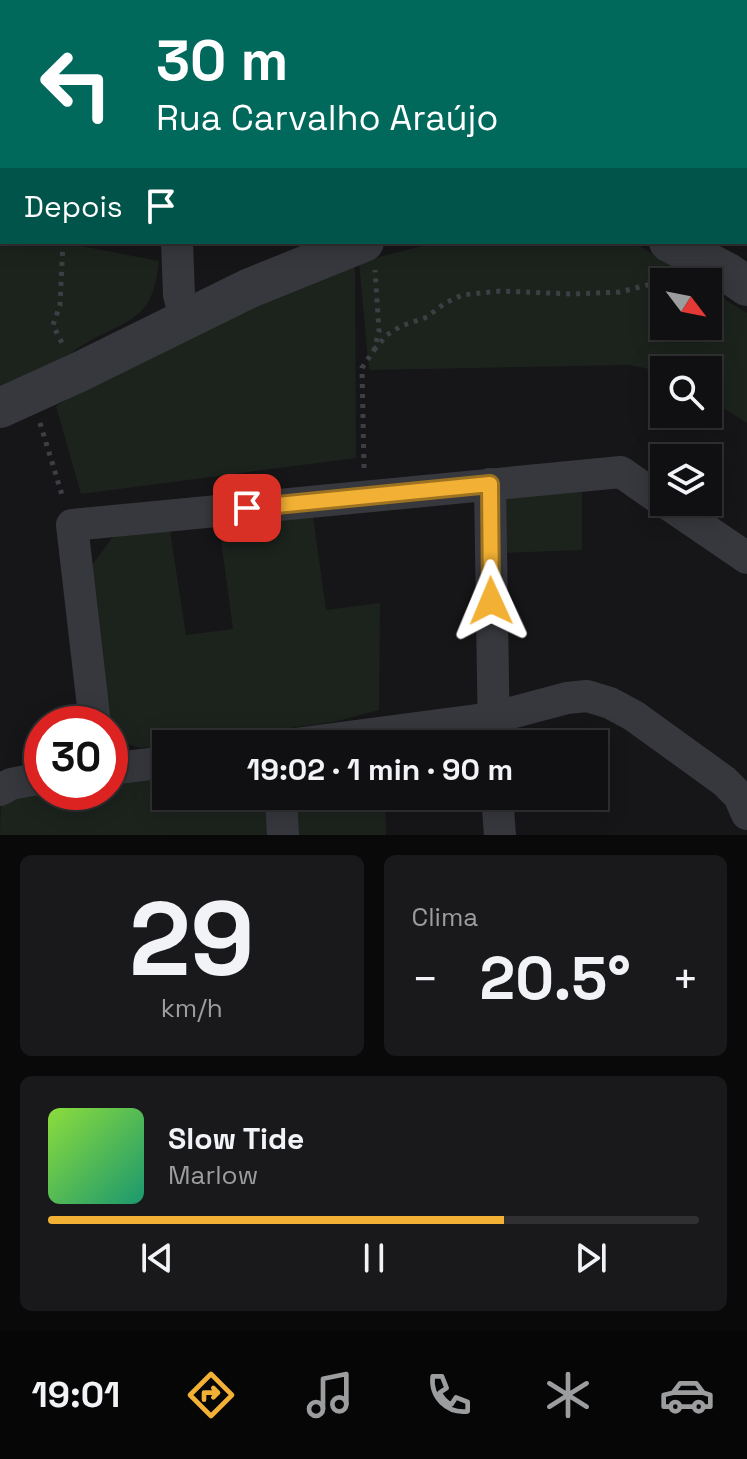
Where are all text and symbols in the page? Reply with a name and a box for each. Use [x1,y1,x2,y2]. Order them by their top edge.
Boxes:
text: 30 m [156,25,288,96]
icon: left [24,32,128,136]
text: Rua Carvalho Araújo [156,95,499,141]
icon: arrive [139,184,183,228]
text: Depois [24,187,123,226]
north arrow [650,268,722,340]
map controls [650,268,722,516]
button: search [650,356,722,428]
button: layers [650,444,722,516]
pin [213,474,281,542]
icon: arrive [225,486,269,530]
position arrow [449,559,533,643]
speed limit sign: 30 [24,706,128,810]
text: 19:02 · 1 min · 90 m [247,750,513,789]
text: 29 [129,873,255,1005]
text: Clima [412,900,478,934]
text: 20.5° [480,940,631,1017]
text: − [412,951,439,1007]
text: + [672,951,699,1007]
text: km/h [161,991,223,1025]
text: Slow Tide [168,1119,304,1158]
text: Marlow [168,1158,258,1192]
icon: previous [135,1236,179,1280]
icon: pause [352,1236,396,1280]
icon: next [569,1236,613,1280]
icon: directions [183,1367,239,1423]
icon: music [302,1367,358,1423]
icon: phone [421,1367,477,1423]
icon: climate [540,1367,596,1423]
icon: car [659,1367,715,1423]
text: 19:01 [32,1372,120,1418]

